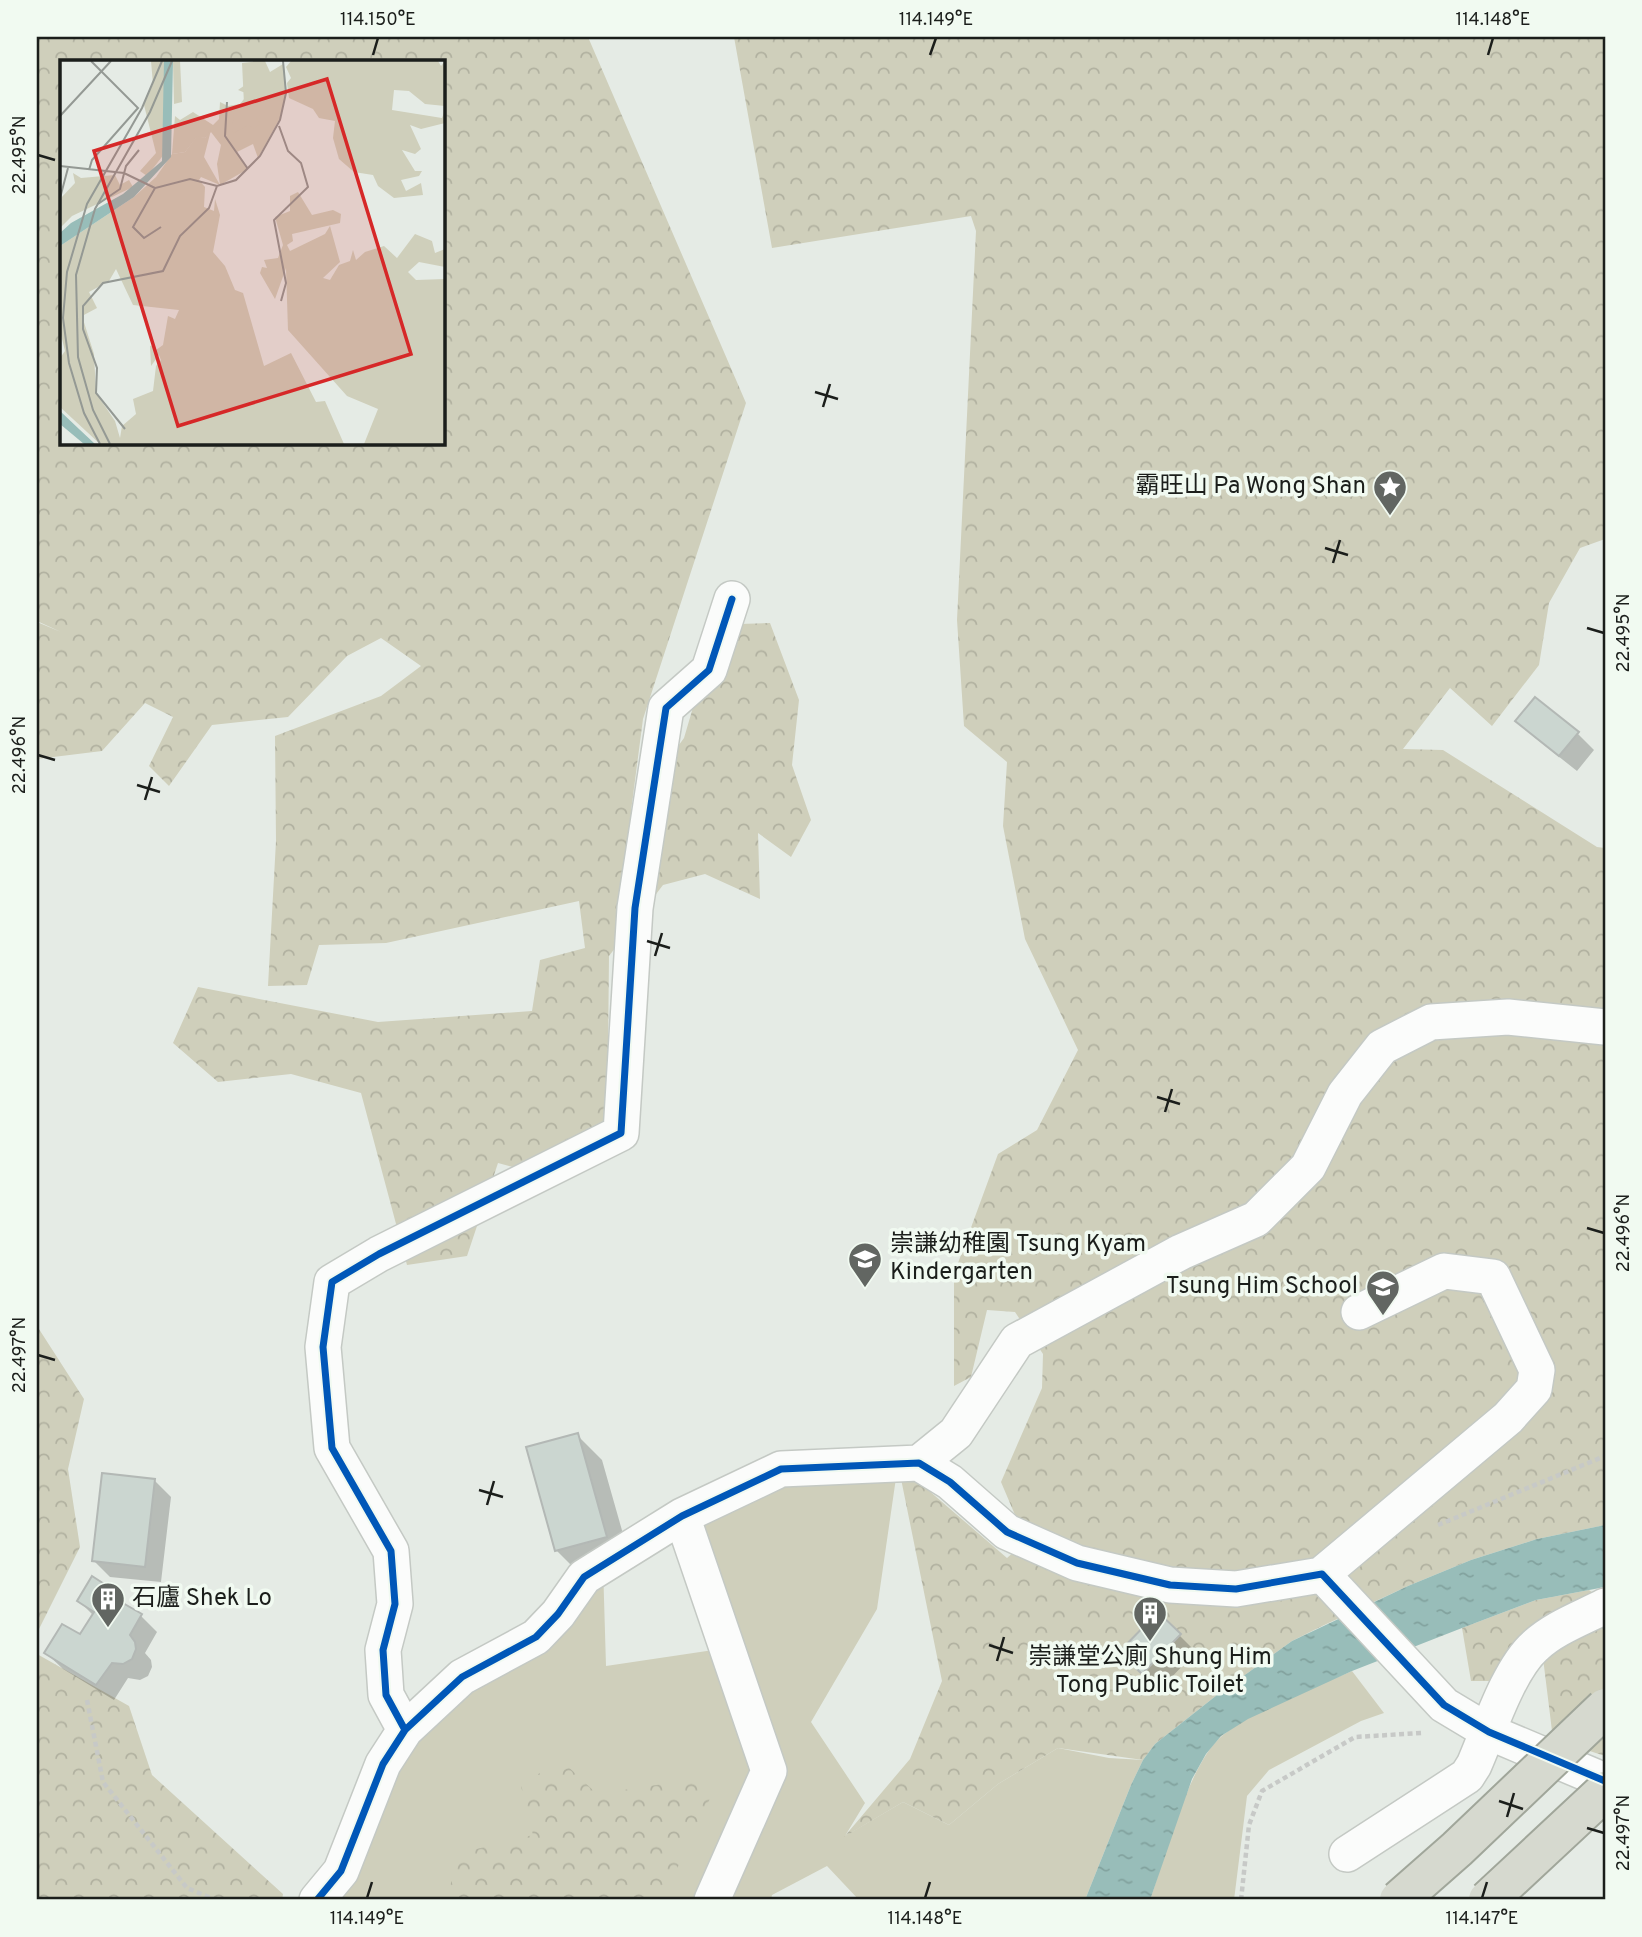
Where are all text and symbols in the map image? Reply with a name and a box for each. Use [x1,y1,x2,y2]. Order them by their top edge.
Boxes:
text: 114.150°E [340,9,416,32]
text: 114.149°E [899,9,973,32]
text: 114.148°E [1456,9,1530,32]
inset map [60,60,444,444]
text: 22.495°N [9,115,32,195]
place icon: 霸旺山 Pa Wong Shan [1371,468,1409,517]
place label: 霸旺山 Pa Wong Shan [1136,472,1366,502]
text: 22.495°N [1613,593,1636,673]
text: 22.496°N [9,716,32,794]
text: 22.496°N [1613,1194,1636,1272]
place label: 崇謙幼稚園 Tsung Kyam Kindergarten [890,1230,1146,1288]
school or university icon: 崇謙幼稚園 Tsung Kyam Kindergarten [846,1240,884,1289]
school or university icon: Tsung Him School [1364,1268,1402,1317]
place label: Tsung Him School [1166,1272,1358,1302]
text: 22.497°N [9,1317,32,1393]
building icon: 石廬 Shek Lo [89,1580,127,1629]
place label: 石廬 Shek Lo [132,1584,272,1614]
building icon: 崇謙堂公廁 Shung Him Tong Public Toilet [1131,1594,1169,1643]
place label: 崇謙堂公廁 Shung Him Tong Public Toilet [1028,1643,1272,1701]
text: 22.497°N [1613,1795,1636,1871]
text: 114.149°E [330,1908,404,1931]
text: 114.148°E [888,1908,962,1931]
text: 114.147°E [1445,1908,1519,1931]

